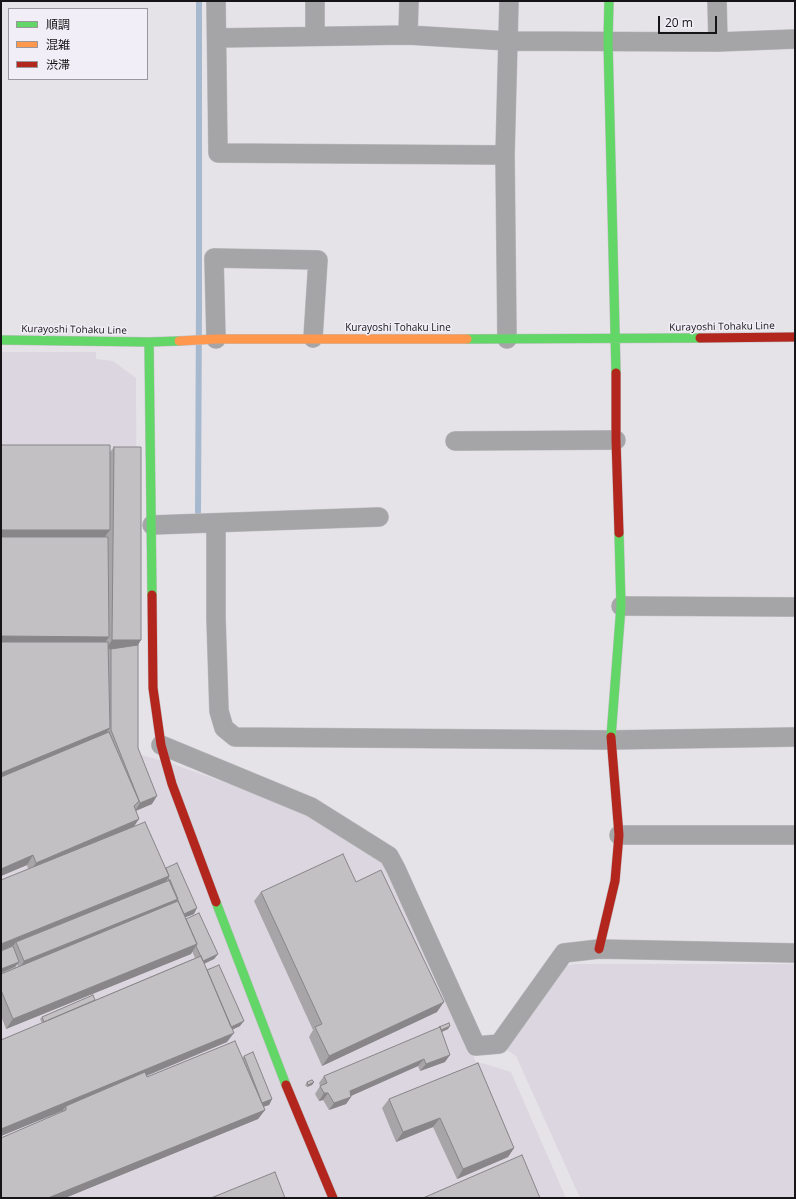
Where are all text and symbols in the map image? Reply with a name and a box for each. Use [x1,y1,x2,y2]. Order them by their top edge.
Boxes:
legend [8,8,148,80]
scale bar [660,8,719,34]
text: 20 m [665,14,693,31]
text: 順調 [46,16,70,33]
text: 混雑 [46,36,70,53]
text: 渋滞 [46,56,70,73]
street label: Kurayoshi Tohaku Line [669,320,775,334]
street label: Kurayoshi Tohaku Line [345,322,451,334]
street label: Kurayoshi Tohaku Line [21,323,127,337]

